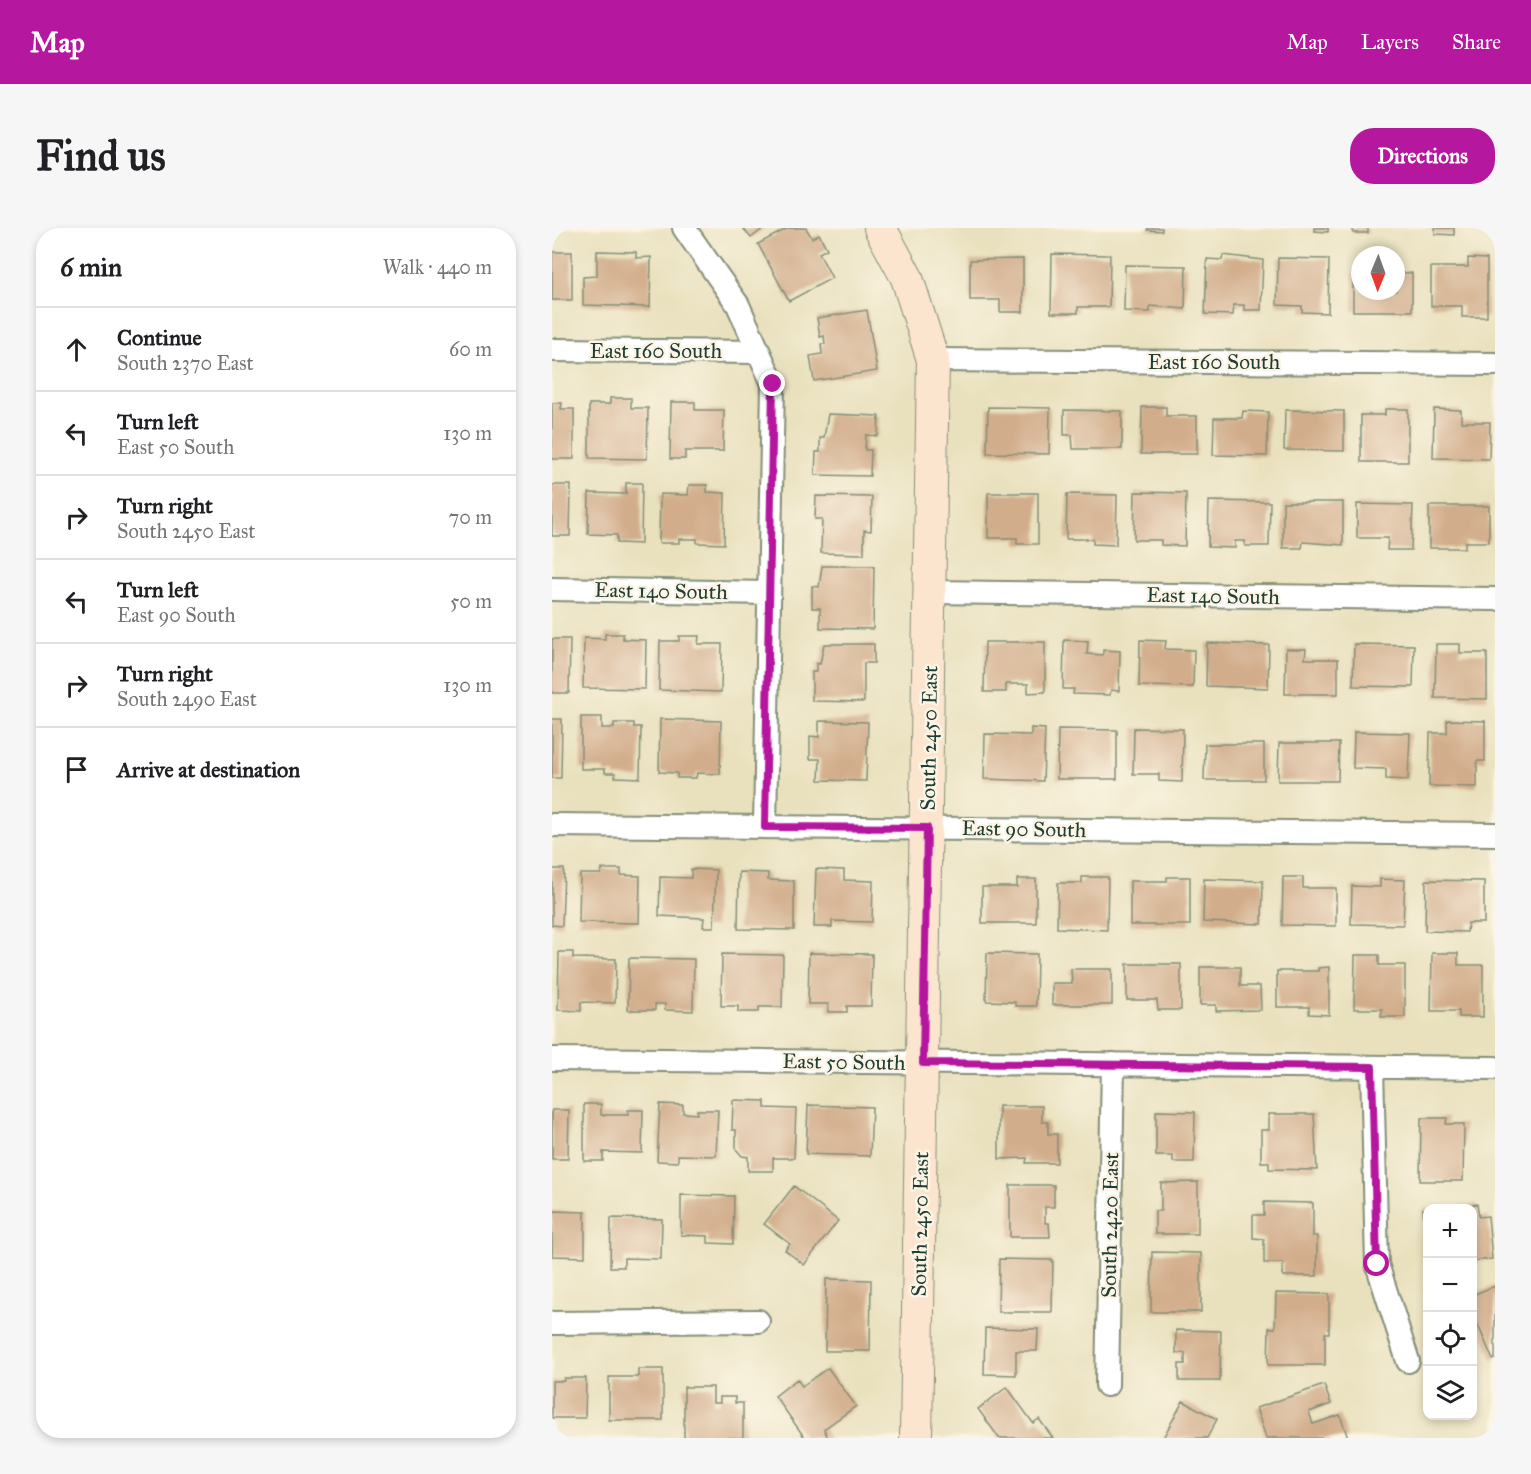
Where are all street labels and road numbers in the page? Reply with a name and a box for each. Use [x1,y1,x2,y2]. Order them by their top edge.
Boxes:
street label: East 160 South [590,338,723,364]
street label: East 160 South [1148,349,1281,375]
street label: East 140 South [594,577,728,605]
street label: East 140 South [1146,582,1280,610]
street label: South 2450 East [915,665,943,811]
street label: East 90 South [961,815,1087,843]
street label: East 50 South [782,1048,906,1076]
street label: South 2450 East [906,1151,934,1297]
street label: South 2420 East [1096,1151,1124,1298]

